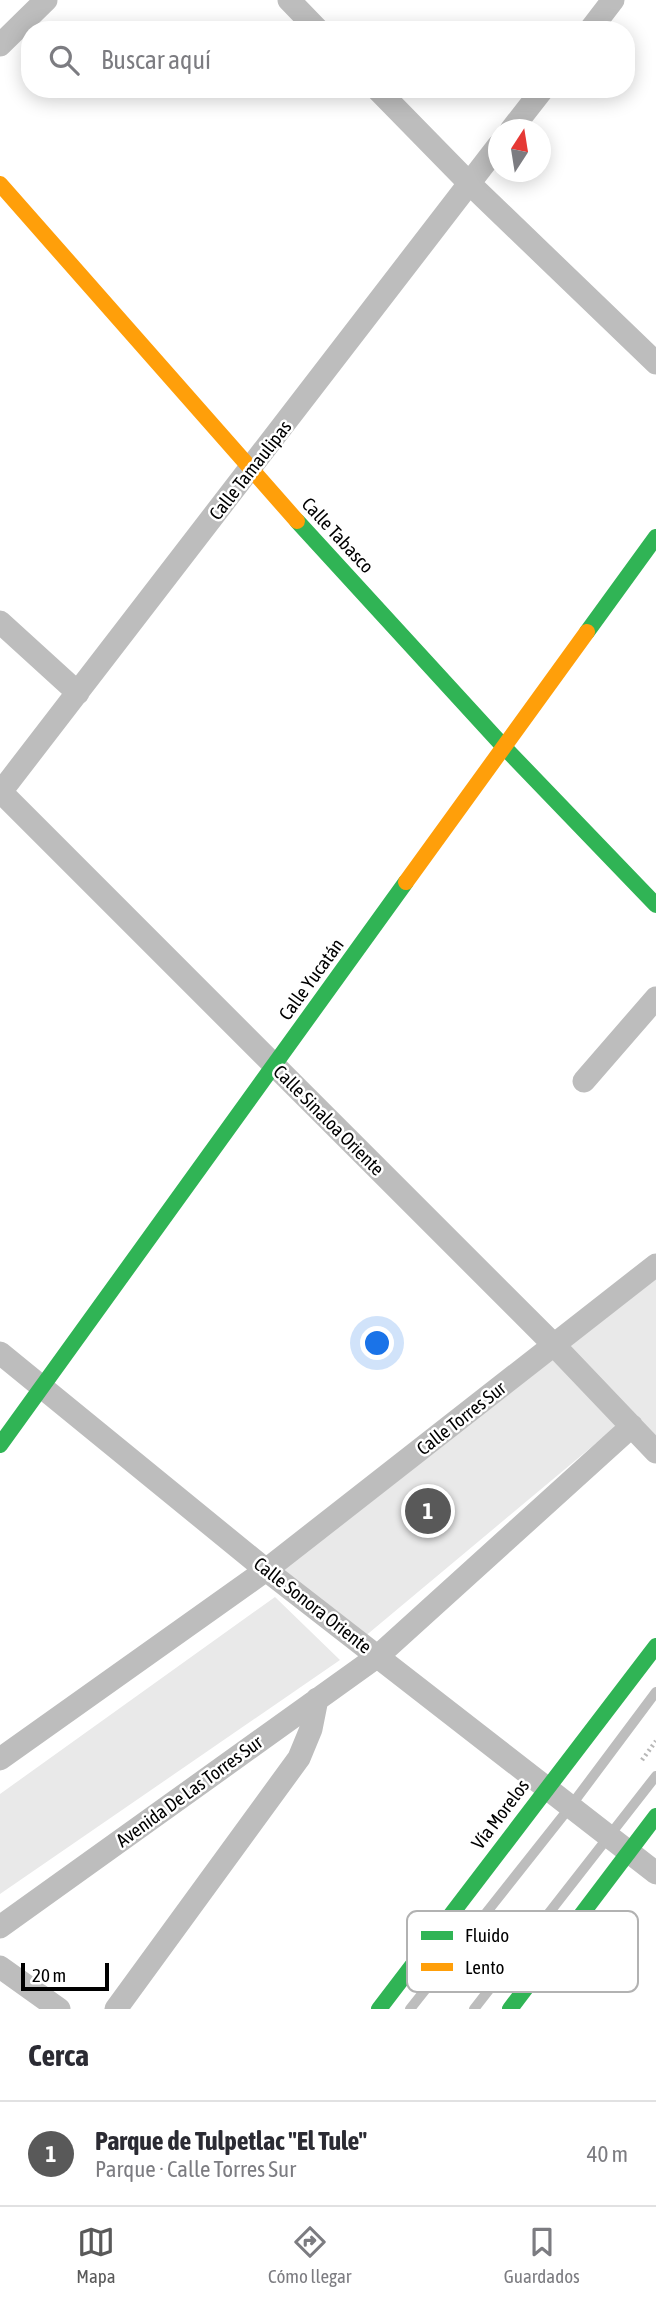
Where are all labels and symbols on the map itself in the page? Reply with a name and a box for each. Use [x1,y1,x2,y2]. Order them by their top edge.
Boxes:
north arrow [488,119,551,182]
street label: Calle Tamaulipas [204,416,296,524]
street label: Calle Tabasco [298,493,378,577]
street label: Calle Yucatán [274,934,348,1024]
street label: Calle Sinaloa Oriente [269,1060,389,1180]
your location [360,1326,394,1360]
street label: Calle Torres Sur [412,1376,510,1459]
pin: 1 [405,1485,451,1537]
street label: Calle Sonora Oriente [250,1552,376,1658]
street label: Avenida De Las Torres Sur [112,1730,267,1851]
street label: Vía Morelos [467,1775,533,1853]
legend [407,1911,638,1992]
text: Fluido [465,1924,509,1946]
text: Lento [465,1956,504,1978]
scale bar [21,1960,108,1992]

